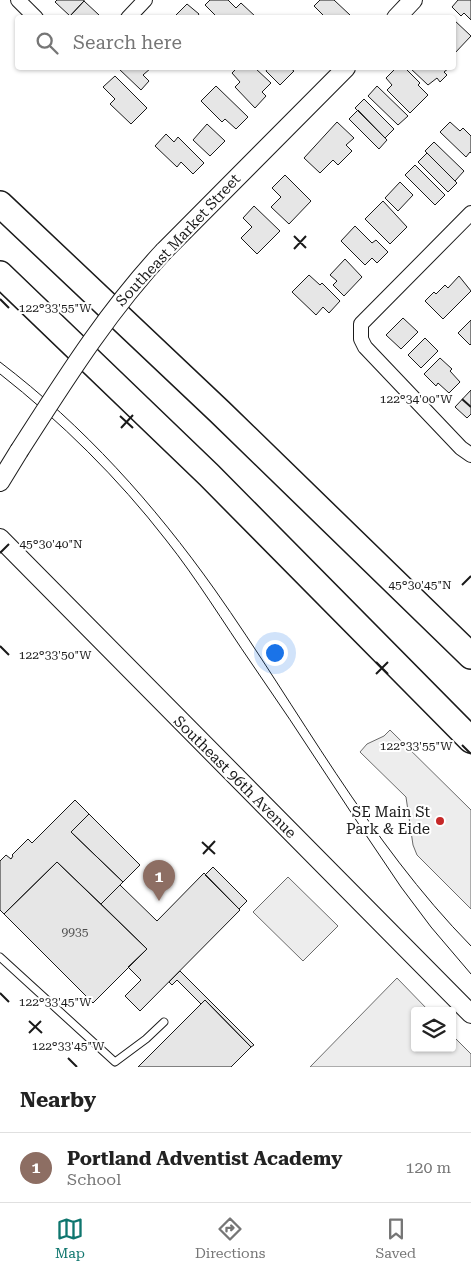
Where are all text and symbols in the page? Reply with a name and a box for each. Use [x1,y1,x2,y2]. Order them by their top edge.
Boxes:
search box [15,15,456,70]
icon: search [33,29,61,57]
text: Search here [73,31,182,54]
street label: Southeast Market Street [112,170,244,310]
text: 122°33'55"W [19,301,92,315]
text: 122°34'00"W [380,392,453,406]
text: 45°30'40"N [19,537,83,551]
text: 45°30'45"N [388,578,452,592]
your location [262,640,288,666]
text: 122°33'50"W [19,648,92,662]
street label: Southeast 96th Avenue [170,712,300,842]
text: 122°33'55"W [380,739,453,753]
place label: SE Main St Park & Eide [346,803,430,838]
marker: SE Main St Park & Eide [434,815,446,827]
pin: 1 [143,860,175,901]
house number: 9935 [62,925,89,939]
text: 122°33'45"W [19,995,92,1009]
map controls [411,1007,456,1052]
button: layers [411,1007,456,1052]
text: 122°33'45"W [32,1039,105,1053]
text: Nearby [20,1088,96,1112]
text: Portland Adventist Academy [67,1147,342,1170]
text: 1 [32,1158,40,1177]
text: 120 m [405,1158,451,1177]
text: School [67,1170,121,1189]
tab: Map [55,1215,85,1261]
tab: Directions [195,1215,265,1261]
tab: Saved [375,1215,416,1261]

